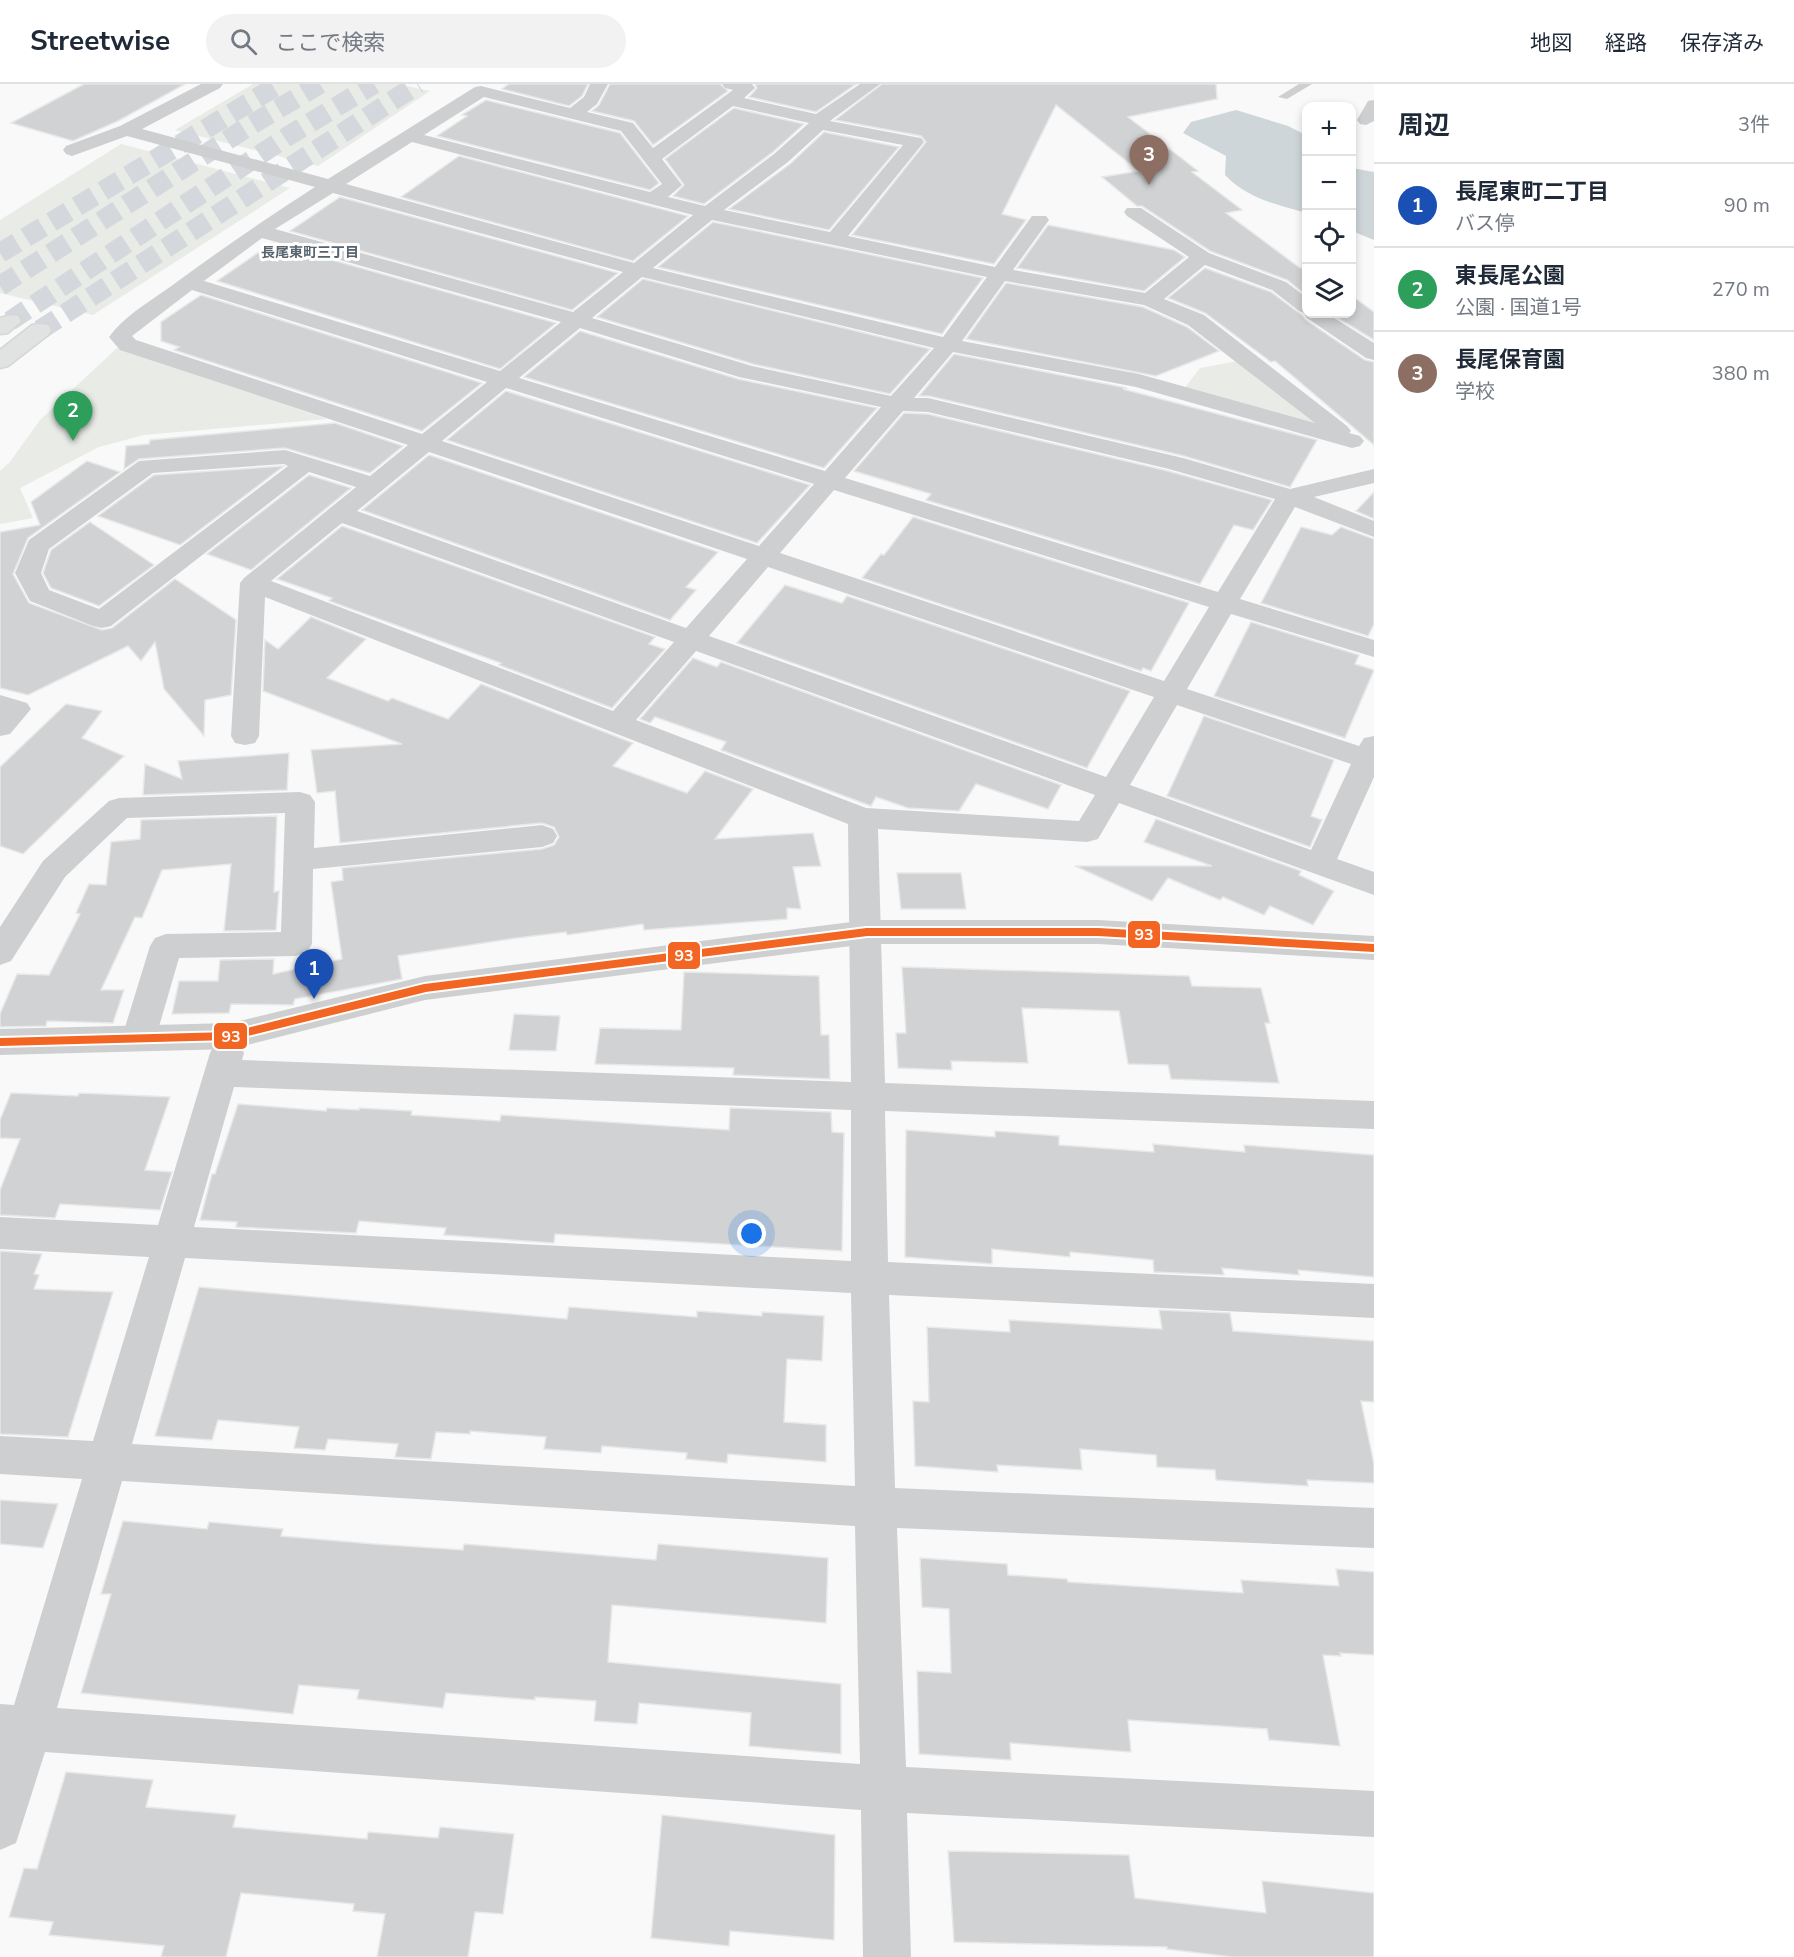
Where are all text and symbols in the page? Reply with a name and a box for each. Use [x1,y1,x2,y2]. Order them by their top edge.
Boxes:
search box [206,14,626,68]
text: Streetwise [30,22,170,60]
icon: search [227,25,260,58]
text: ここで検索 [275,28,385,58]
text: 地図 [1530,29,1572,57]
text: 経路 [1605,29,1647,57]
text: 保存済み [1680,29,1764,57]
map controls [1302,102,1356,318]
button: + [1302,102,1356,156]
text: 周辺 [1398,108,1450,143]
text: 3件 [1738,111,1770,138]
pin: 3 [1130,135,1168,185]
button: − [1302,156,1356,210]
text: 長尾東町二丁目 [1455,177,1609,207]
text: 1 [1412,192,1424,219]
text: 90 m [1724,192,1770,219]
button: locate [1302,210,1356,264]
text: バス停 [1455,210,1515,237]
district label: 長尾東町三丁目 [261,243,359,262]
text: 東長尾公園 [1455,261,1565,291]
button: layers [1302,264,1356,318]
text: 2 [1412,276,1424,303]
text: 270 m [1712,276,1770,303]
text: 公園 · 国道1号 [1455,294,1582,321]
text: 長尾保育園 [1455,345,1565,375]
text: 3 [1412,360,1424,387]
text: 380 m [1712,360,1770,387]
text: 学校 [1455,378,1495,405]
pin: 2 [54,392,92,441]
line badge: 93 [1127,920,1161,949]
text: 93 [1134,924,1154,946]
line badge: 93 [667,941,701,970]
text: 93 [674,945,694,967]
pin: 1 [294,950,334,999]
line badge: 93 [213,1022,248,1050]
text: 93 [221,1026,241,1048]
your location [737,1219,766,1248]

